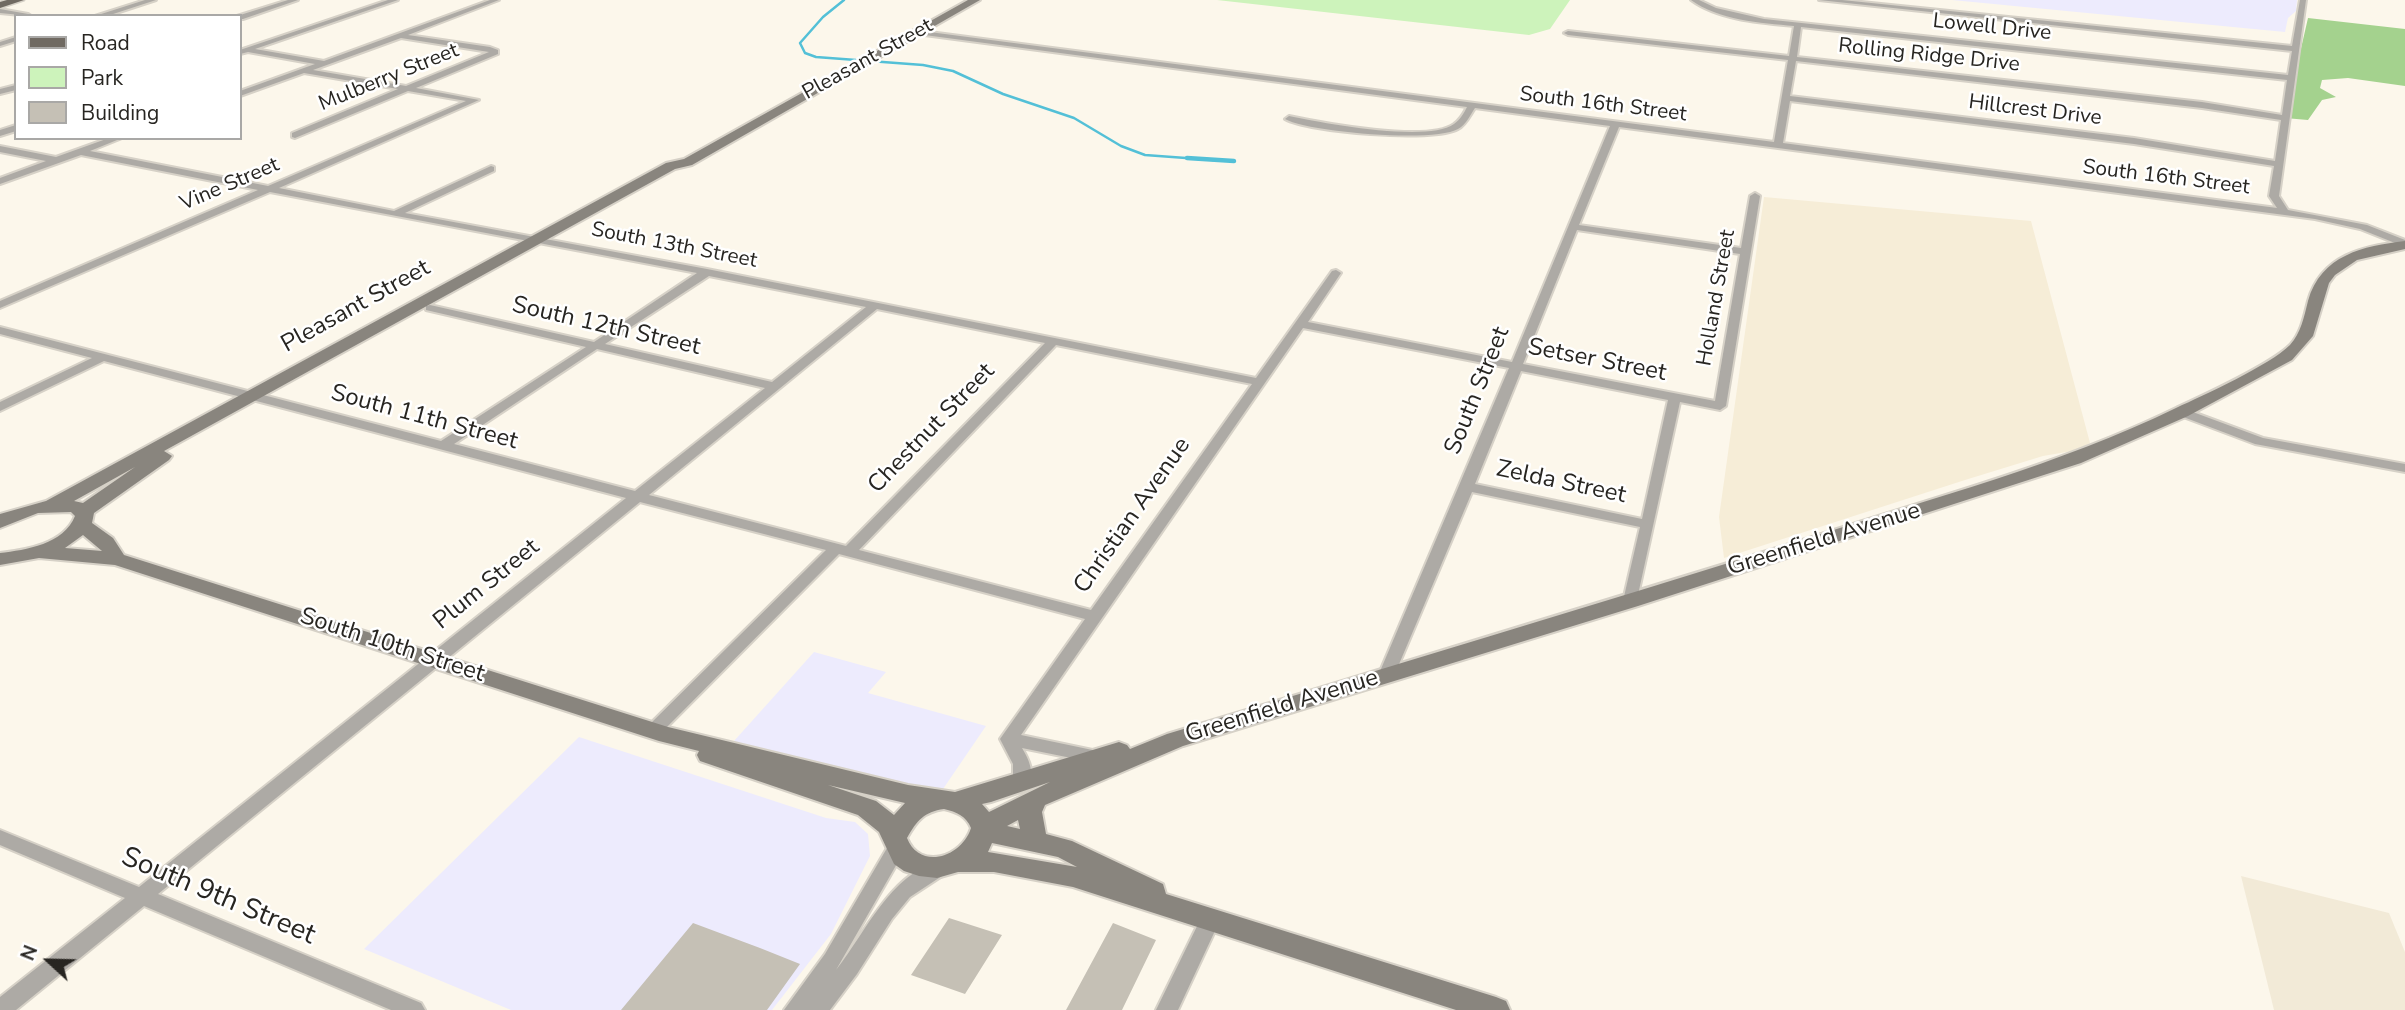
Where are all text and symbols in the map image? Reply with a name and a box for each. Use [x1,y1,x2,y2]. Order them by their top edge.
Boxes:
street label: Lowell Drive [1931,9,2053,47]
legend [14,14,242,140]
street label: Pleasant Street [799,14,937,106]
text: Road [81,29,130,57]
street label: Rolling Ridge Drive [1837,34,2021,78]
street label: Mulberry Street [315,38,463,118]
text: Park [81,64,123,92]
street label: South 16th Street [1518,82,1688,128]
street label: Hillcrest Drive [1967,90,2103,132]
text: Building [81,99,159,127]
street label: Vine Street [177,153,283,217]
street label: South 16th Street [2081,155,2251,201]
street label: South 13th Street [589,218,759,274]
street label: Holland Street [1693,228,1741,368]
street label: Pleasant Street [277,254,435,360]
street label: South 12th Street [509,291,703,363]
street label: South Street [1439,323,1517,459]
street label: Setser Street [1525,333,1669,389]
street label: Chestnut Street [863,358,1001,500]
street label: South 11th Street [327,379,521,457]
street label: Christian Avenue [1069,433,1197,599]
street label: Zelda Street [1494,455,1628,511]
street label: Greenfield Avenue [1724,497,1924,583]
street label: Plum Street [428,534,546,636]
street label: South 10th Street [296,603,488,689]
street label: Greenfield Avenue [1182,664,1382,750]
street label: South 9th Street [116,841,320,953]
north arrow [14,926,84,996]
text: N [15,942,44,965]

